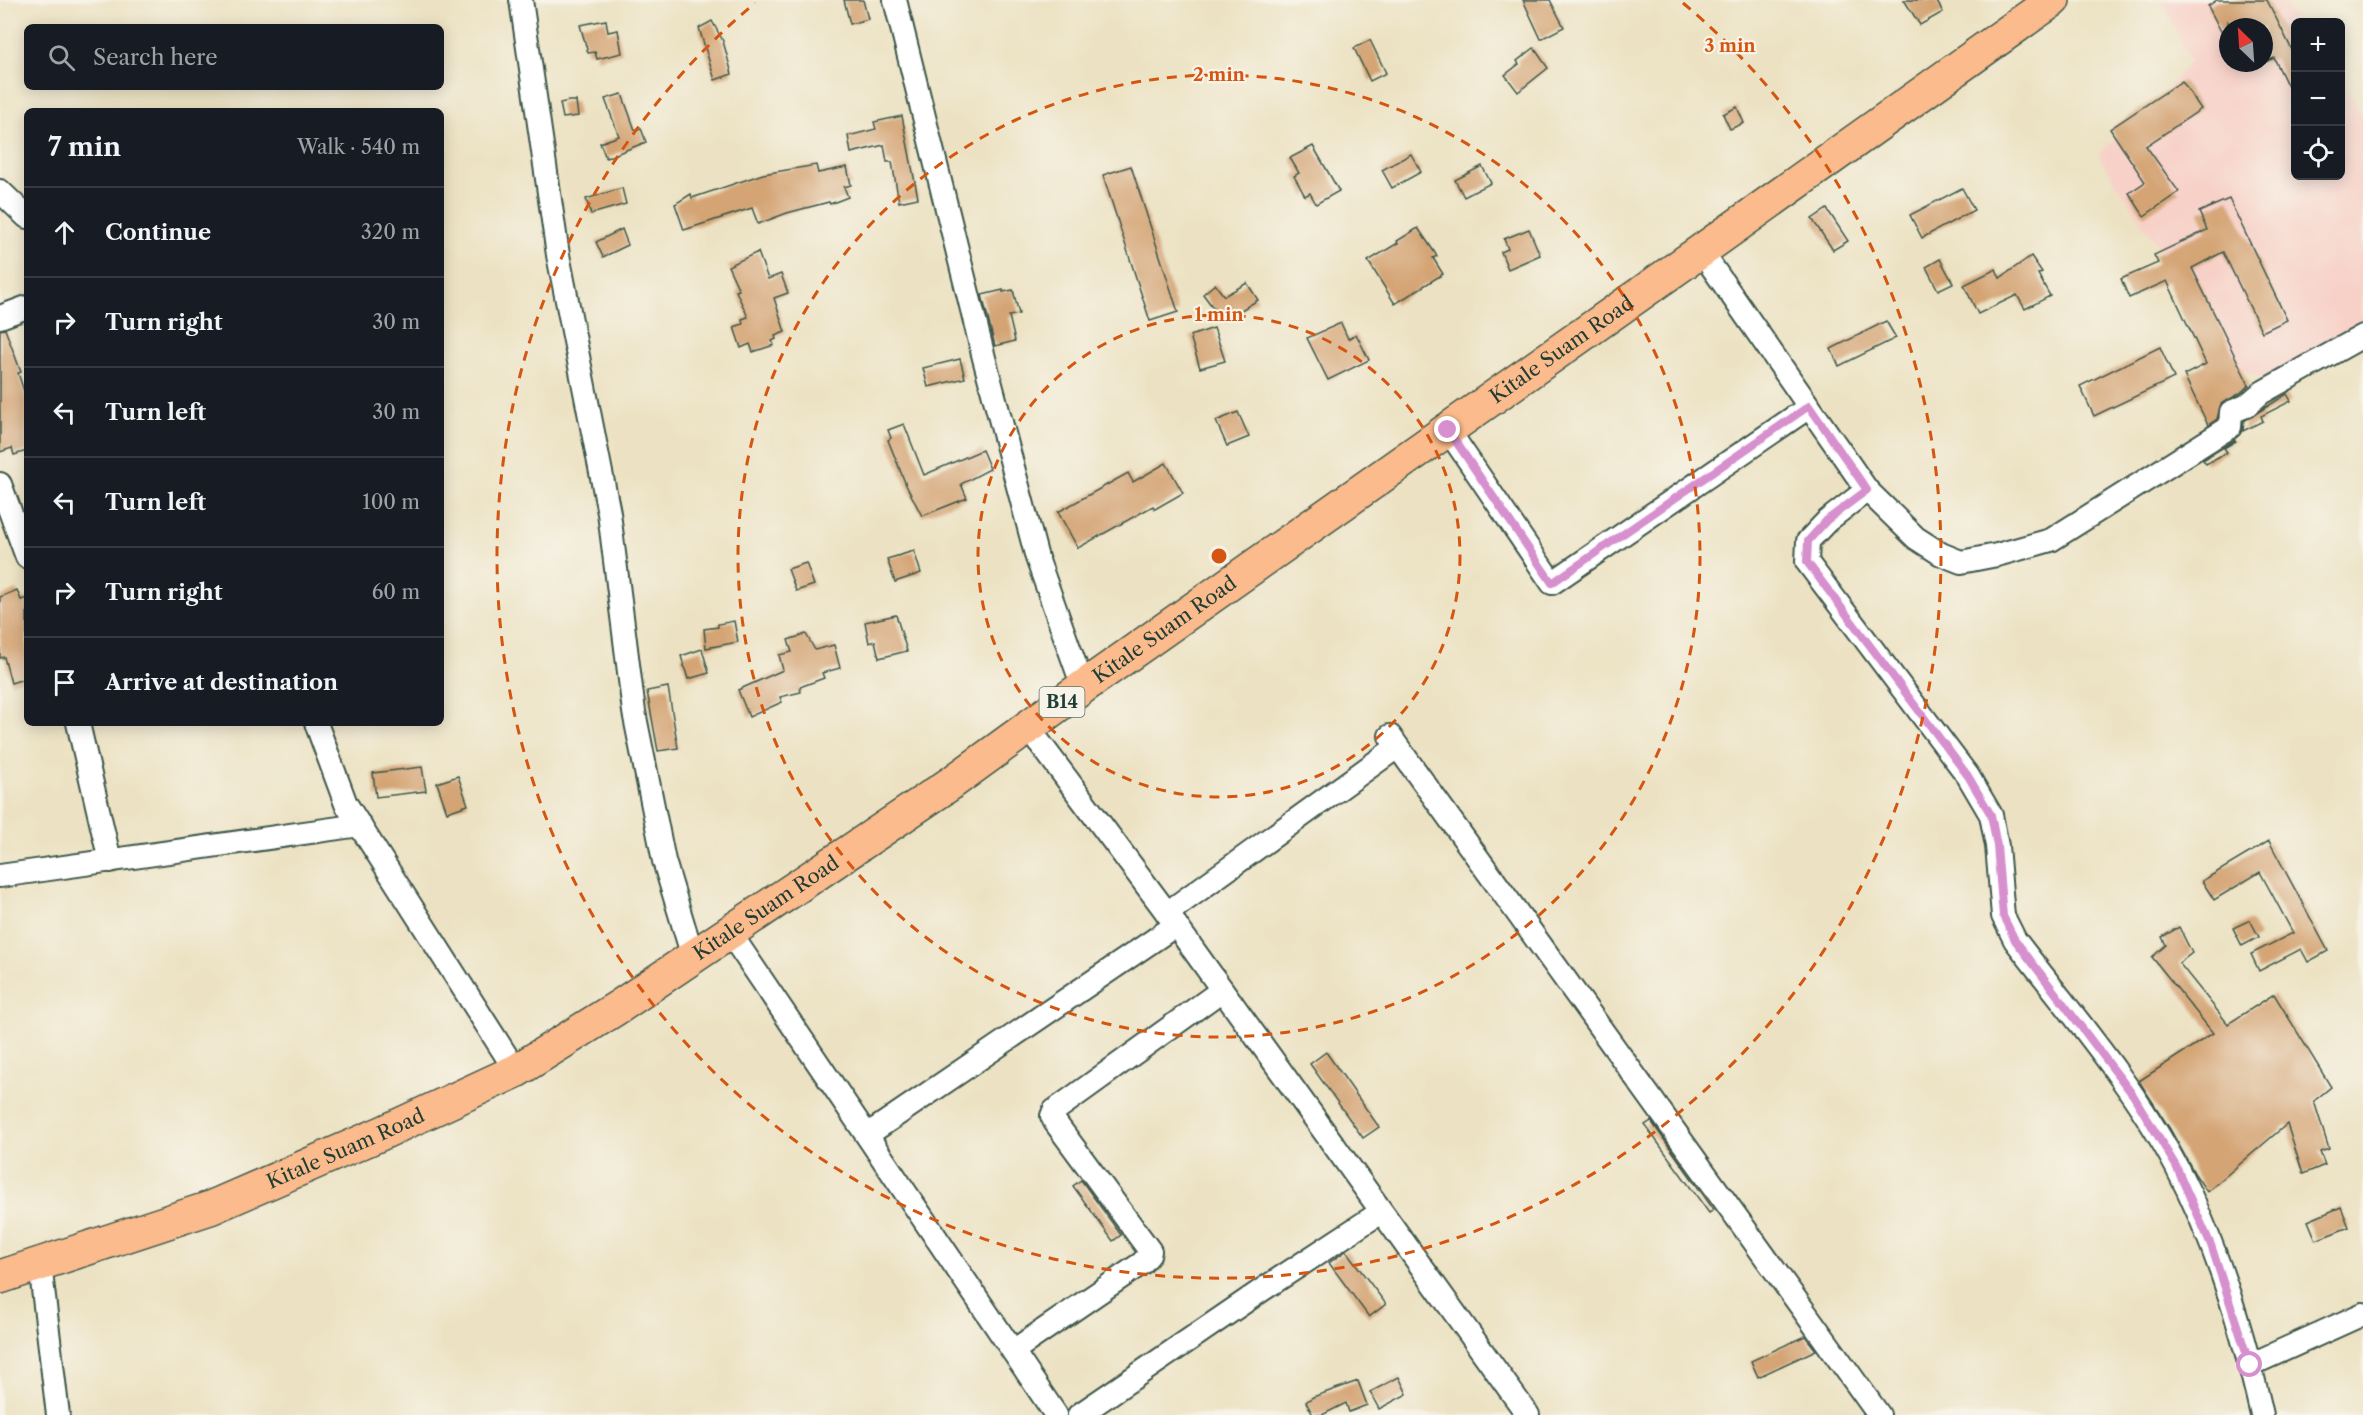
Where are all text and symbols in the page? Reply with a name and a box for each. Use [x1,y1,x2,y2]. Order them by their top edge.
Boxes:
north arrow [2219,18,2273,72]
map controls [2291,18,2345,180]
button: + [2291,18,2345,72]
search box [24,24,444,90]
text: 3 min [1704,35,1756,57]
icon: search [45,41,78,74]
text: Search here [93,44,218,71]
text: 2 min [1193,64,1246,86]
button: − [2291,72,2345,126]
button: locate [2291,126,2345,180]
text: 7 min [48,131,121,163]
text: Walk · 540 m [297,135,420,159]
icon: ahead [48,216,81,249]
text: Continue [105,219,211,246]
text: 320 m [361,220,420,244]
street label: Kitale Suam Road [1485,291,1638,408]
text: 1 min [1194,304,1244,326]
icon: right [48,306,81,339]
text: Turn right [105,309,223,336]
text: 30 m [372,310,420,334]
icon: left [48,396,81,429]
text: Turn left [105,399,206,426]
text: 30 m [372,400,420,424]
route end [1434,416,1460,442]
icon: left [48,486,81,519]
text: Turn left [105,489,206,516]
text: 100 m [362,490,420,514]
centre of rings [1209,546,1229,566]
street label: Kitale Suam Road [1088,571,1241,688]
icon: right [48,576,81,609]
text: Turn right [105,579,223,606]
text: 60 m [372,580,420,604]
icon: arrive [48,666,81,699]
text: Arrive at destination [105,669,338,696]
road number: B14 [1040,687,1084,717]
street label: Kitale Suam Road [689,850,843,965]
street label: Kitale Suam Road [263,1103,428,1194]
route start [2236,1351,2262,1377]

